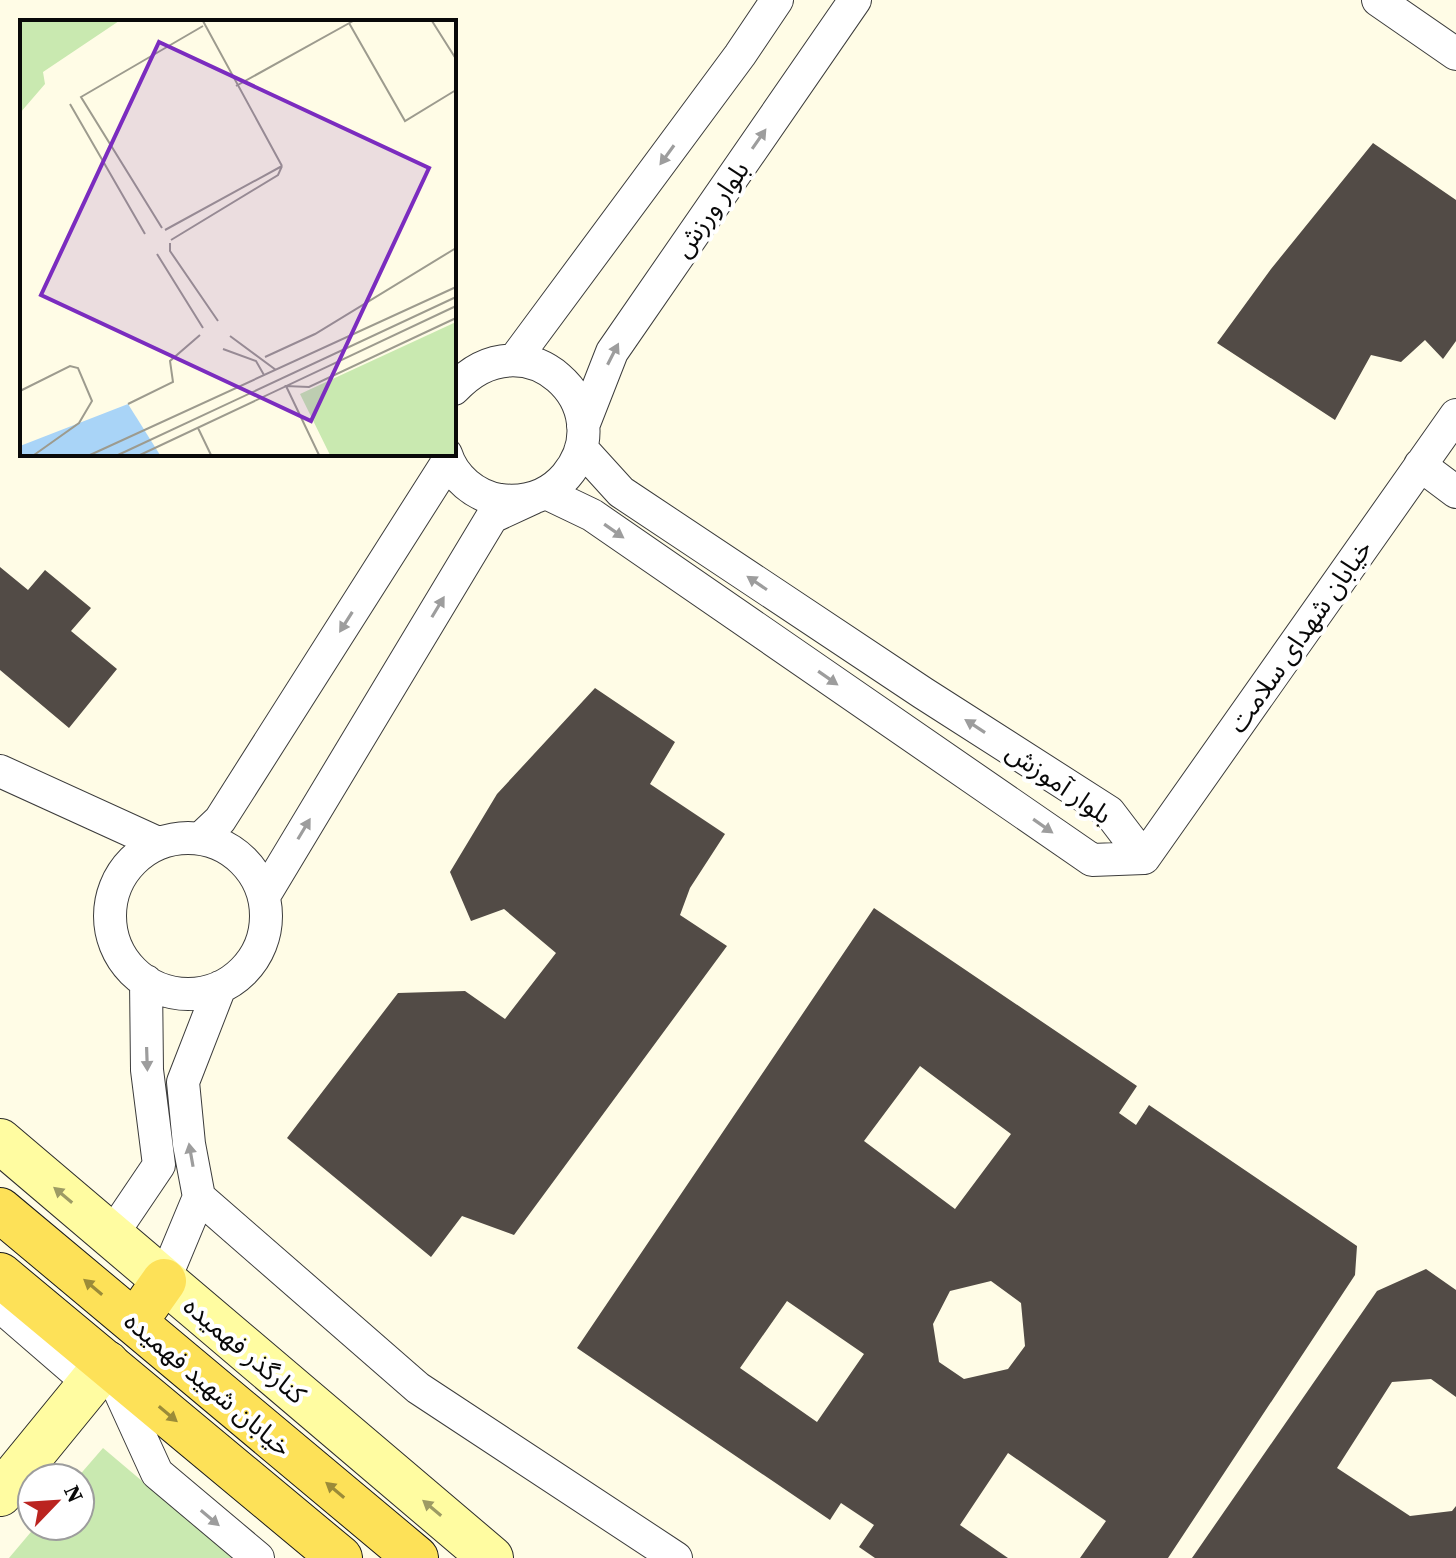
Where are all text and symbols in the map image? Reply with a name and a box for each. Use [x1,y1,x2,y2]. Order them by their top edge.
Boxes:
inset map [20,20,456,456]
one-way arrow [751,129,766,150]
one-way arrow [660,144,675,165]
street label: بلوار ورزش [665,154,757,264]
one-way arrow [605,343,619,365]
one-way arrow [604,523,625,538]
street label: خیابان شهدای سلامت [1220,532,1380,740]
one-way arrow [747,575,768,590]
one-way arrow [431,596,445,618]
one-way arrow [340,611,354,633]
one-way arrow [818,670,839,685]
one-way arrow [964,718,985,733]
street label: بلوار آموزش [999,734,1119,832]
one-way arrow [297,818,311,840]
one-way arrow [1032,818,1053,833]
one-way arrow [141,1047,154,1072]
one-way arrow [184,1142,197,1167]
one-way arrow [53,1187,73,1204]
one-way arrow [83,1279,103,1296]
street label: کنارگذر فهمیده [176,1288,314,1412]
street label: خیابان شهید فهمیده [117,1303,299,1465]
one-way arrow [157,1405,177,1422]
north arrow [16,1462,96,1542]
text: N [57,1480,91,1507]
one-way arrow [325,1482,345,1499]
one-way arrow [422,1500,442,1517]
one-way arrow [199,1509,219,1526]

